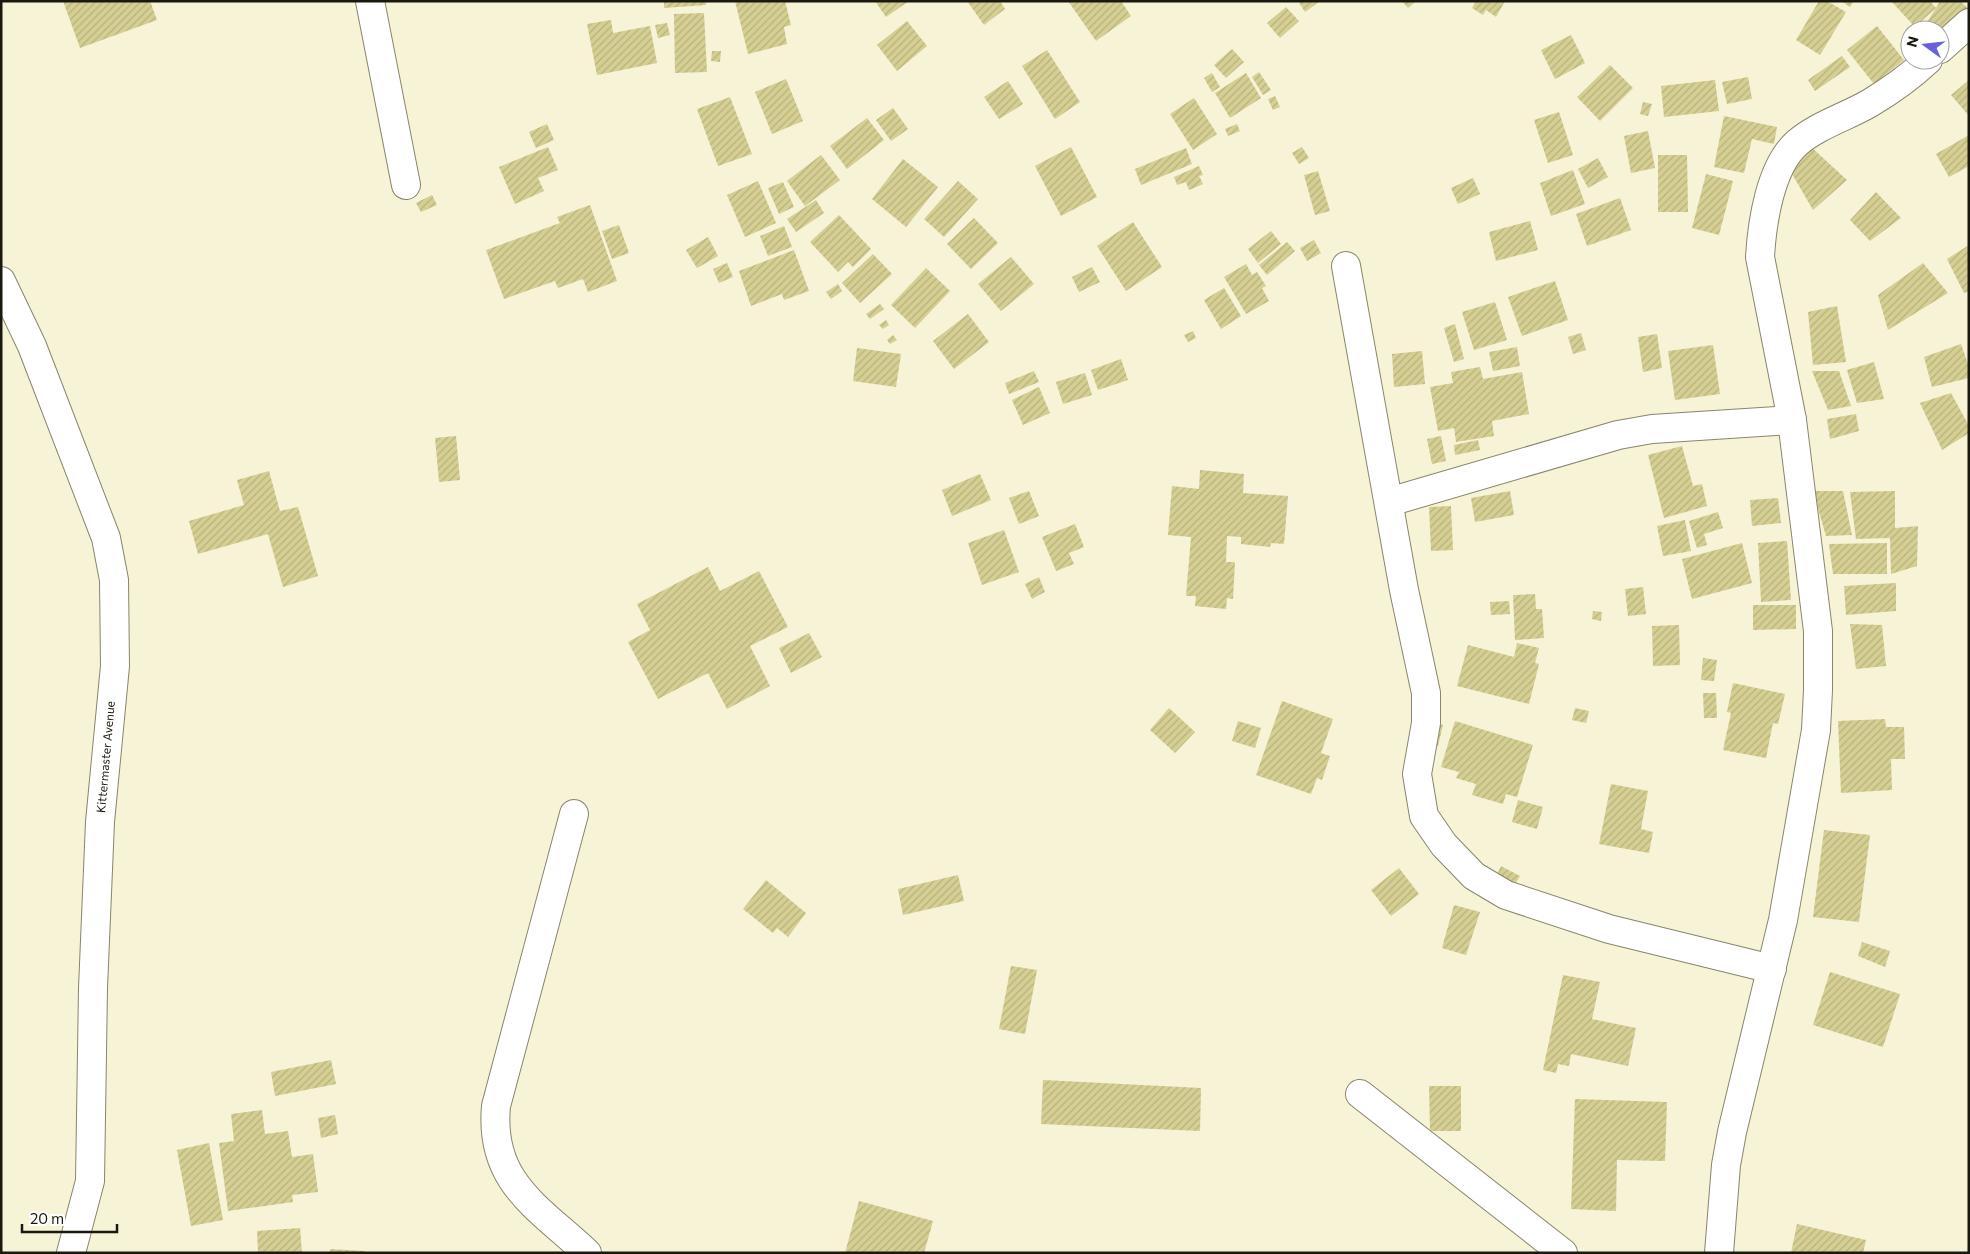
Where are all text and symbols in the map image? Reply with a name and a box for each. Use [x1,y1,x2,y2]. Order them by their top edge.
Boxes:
north arrow [1900,20,1950,70]
text: N [1902,34,1922,49]
street label: Kittermaster Avenue [93,700,117,814]
scale bar [22,1202,118,1234]
text: 20 m [30,1209,64,1227]

